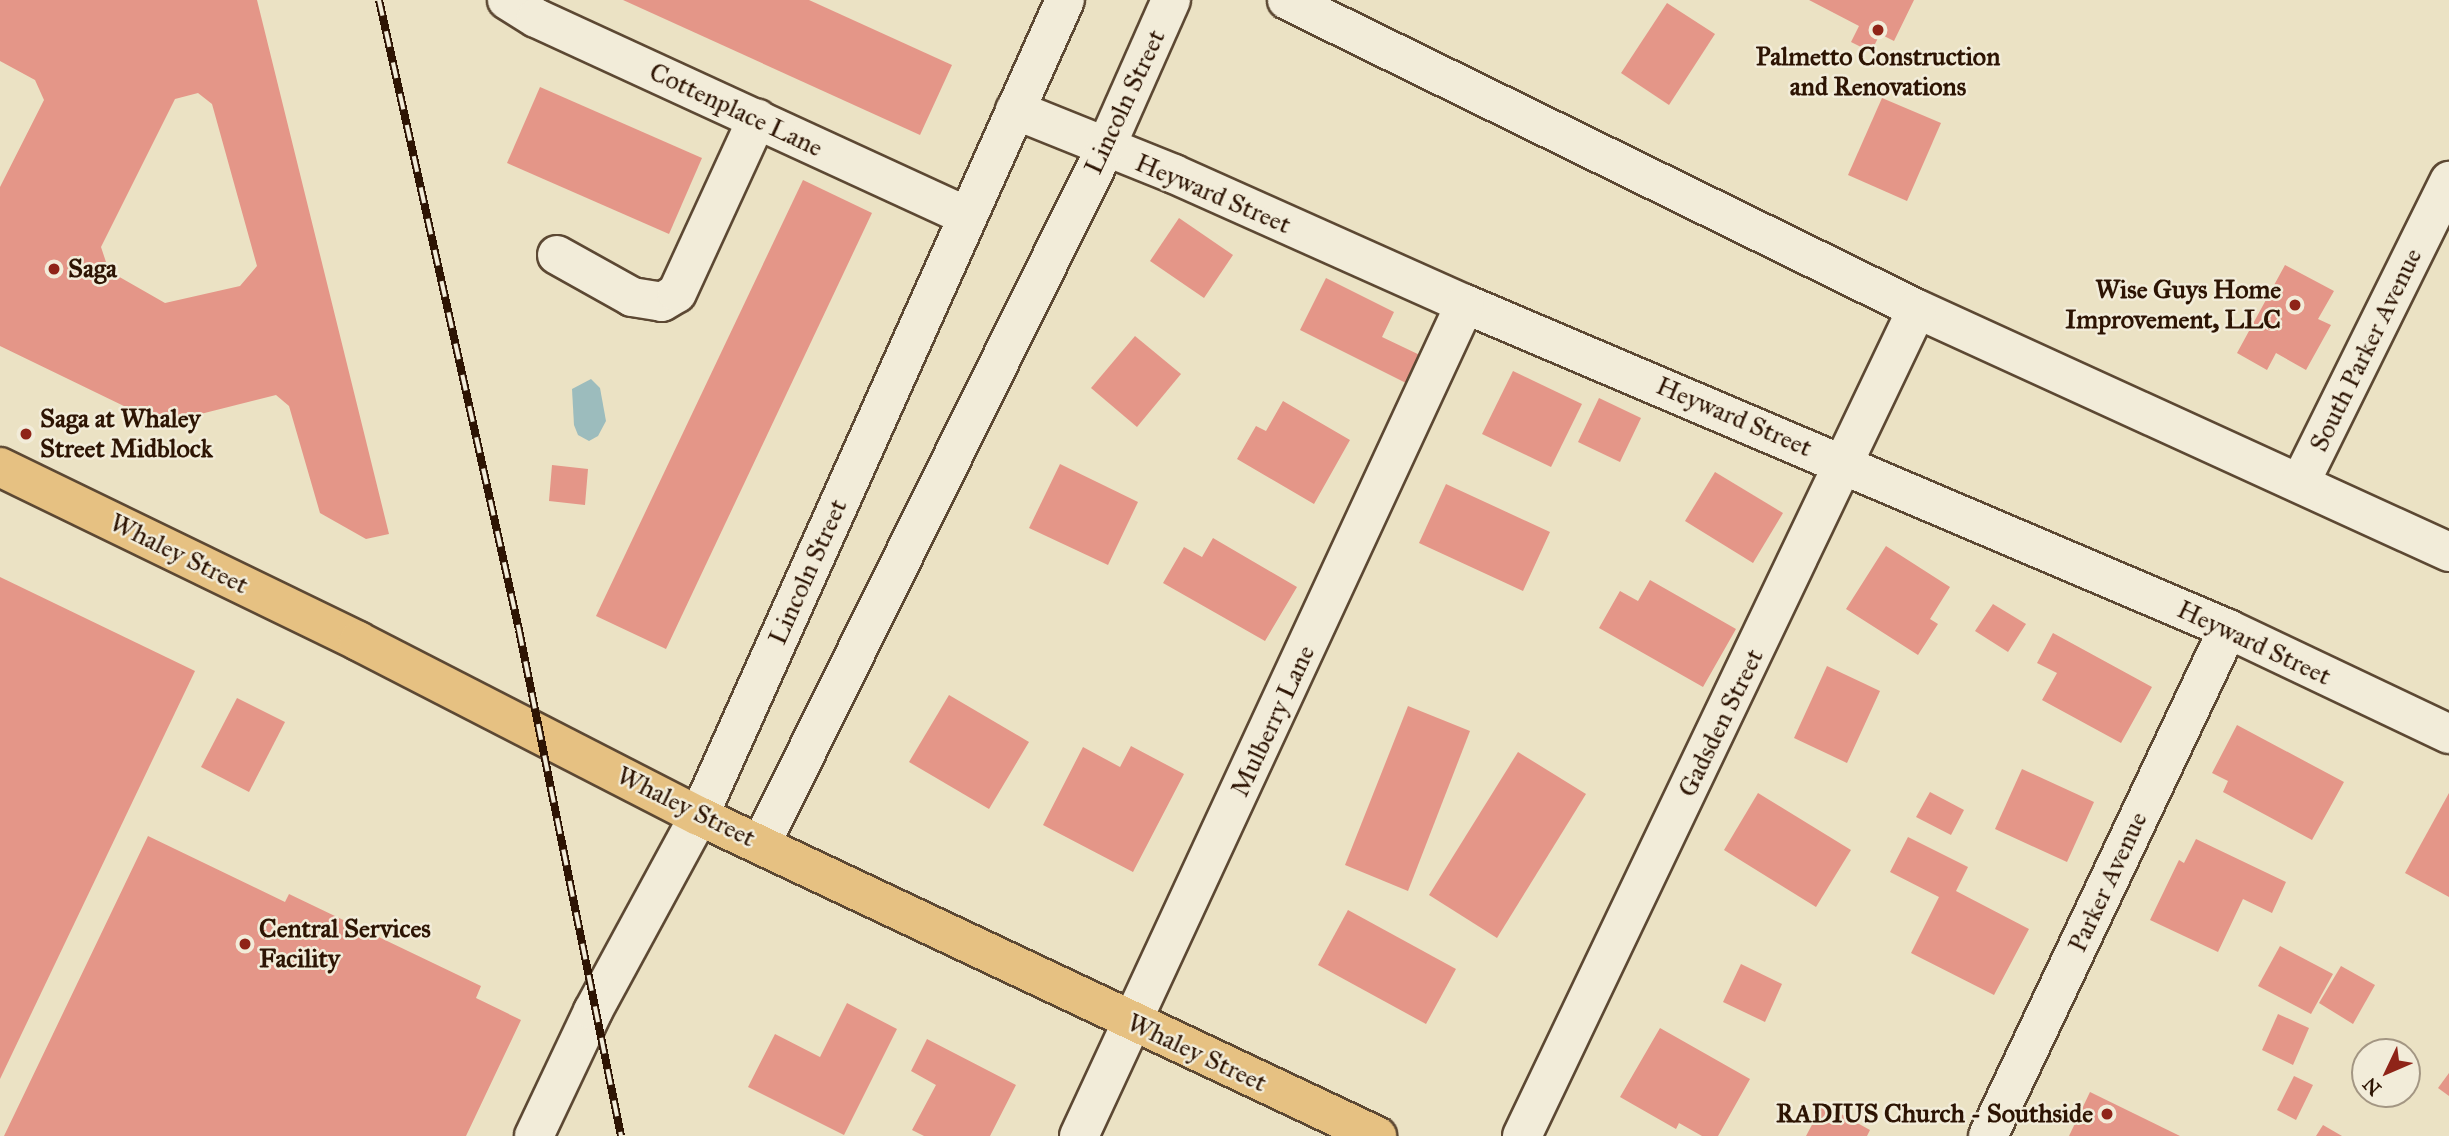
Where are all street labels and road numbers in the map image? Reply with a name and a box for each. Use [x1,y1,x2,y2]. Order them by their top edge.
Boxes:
street label: Lincoln Street [1078,25,1172,179]
street label: Cottenplace Lane [644,56,828,164]
street label: Heyward Street [1131,147,1295,241]
street label: South Parker Avenue [2303,243,2429,457]
street label: Heyward Street [1652,370,1816,464]
street label: Lincoln Street [762,494,854,650]
street label: Whaley Street [105,507,253,601]
street label: Heyward Street [2172,594,2336,692]
street label: Mulberry Lane [1224,640,1322,802]
street label: Gadsden Street [1672,644,1770,802]
street label: Whaley Street [612,760,760,854]
street label: Parker Avenue [2062,807,2154,957]
street label: Whaley Street [1122,1007,1272,1099]

